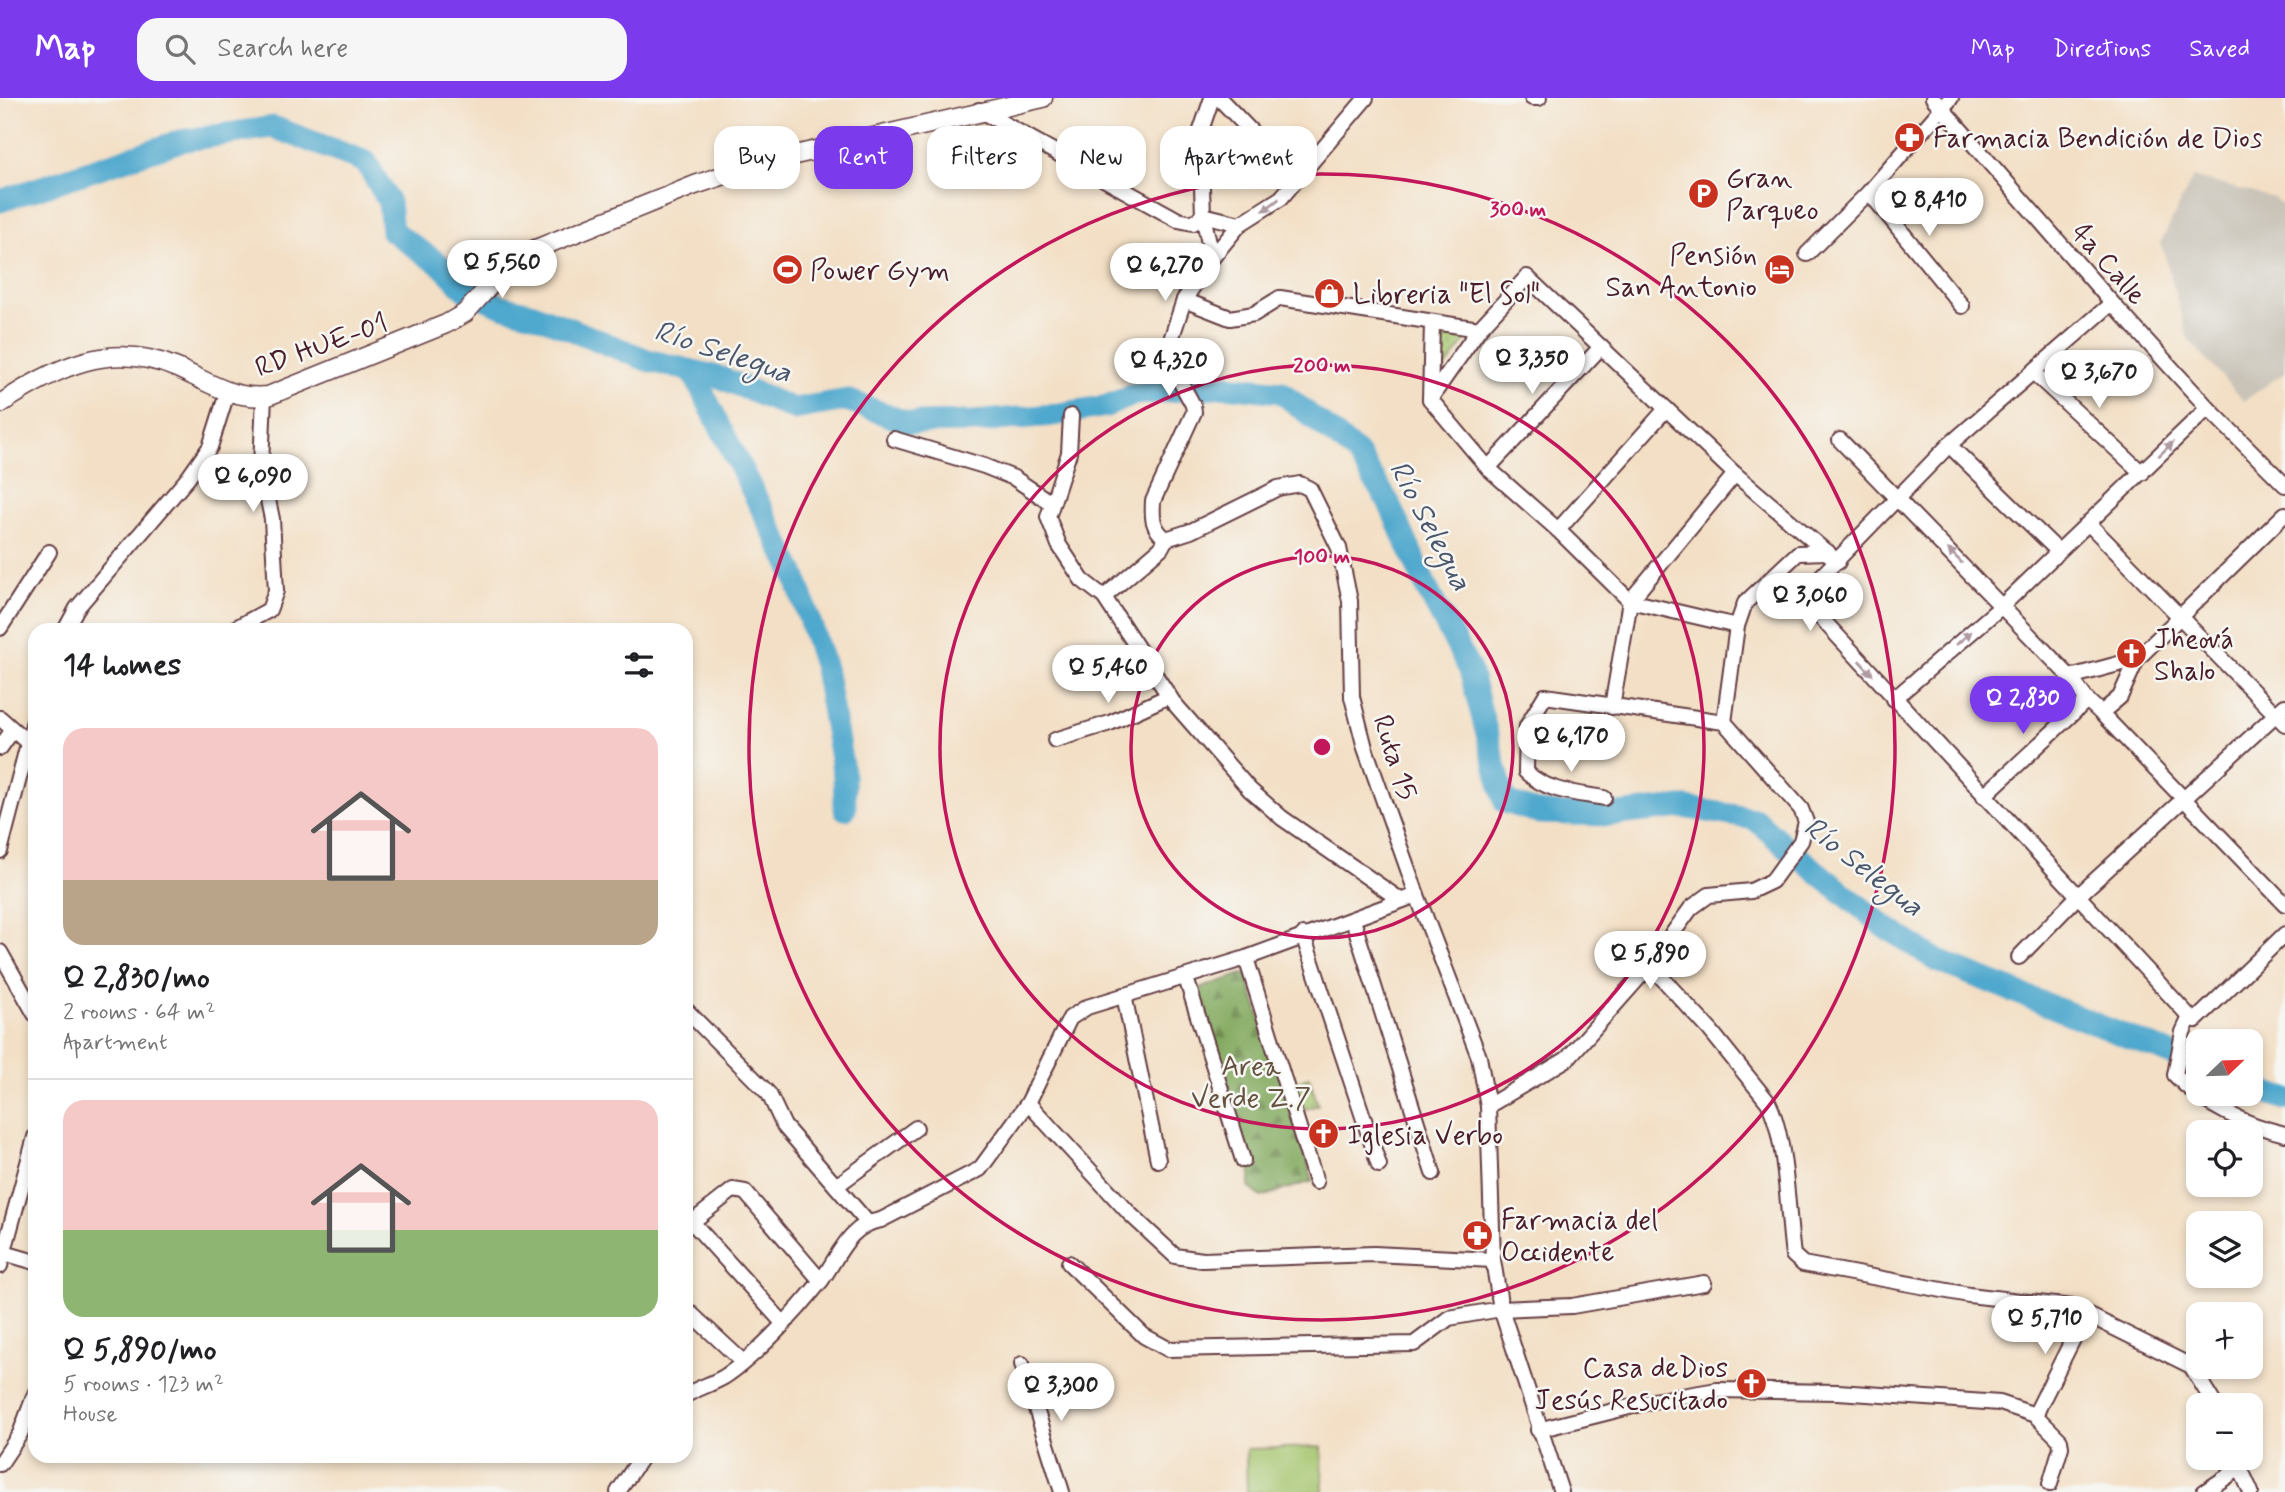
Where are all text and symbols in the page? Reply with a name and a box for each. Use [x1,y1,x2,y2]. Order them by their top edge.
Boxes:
search box [137,18,627,81]
text: Map [35,27,95,71]
icon: search [161,30,199,68]
text: Search here [217,32,348,66]
text: Map [1971,34,2015,65]
text: Directions [2053,34,2151,65]
text: Saved [2189,34,2250,65]
pharmacy icon: Farmacia Bendición de Dios [1893,120,1927,154]
place label: Farmacia Bendición de Dios [1933,121,2262,158]
chip: Buy [714,126,800,189]
chip: Rent [814,126,913,189]
chip: Filters [927,126,1042,189]
chip: New [1056,126,1146,189]
chip: Apartment [1160,126,1317,189]
place label: Gran Parqueo [1726,161,1819,230]
parking icon: Gran Parqueo [1686,176,1720,210]
pin: Q 8,410 [1864,178,1994,238]
text: Q 8,410 [1891,186,1967,216]
text: 300 m [1490,196,1547,224]
one-way arrow [1262,198,1281,212]
street label: 4a Calle [2062,216,2154,314]
place label: Pensión San Antonio [1606,238,1757,307]
pin: Q 5,560 [437,240,567,300]
pin: Q 6,270 [1100,244,1230,303]
text: Q 5,560 [463,248,541,278]
text: Q 6,270 [1126,251,1204,281]
sports icon: Power Gym [770,252,804,286]
place label: Power Gym [810,253,950,290]
hotel icon: Pensión San Antonio [1763,253,1797,287]
shop icon: Libreria "El Sol" [1313,276,1347,310]
place label: Libreria "El Sol" [1353,277,1540,314]
street label: RD HUE-01 [250,305,393,387]
water label: Río Selegua [648,312,796,396]
pin: Q 3,350 [1467,336,1597,396]
pin: Q 4,320 [1104,338,1234,398]
text: Q 3,350 [1495,344,1569,374]
text: Q 4,320 [1130,346,1208,376]
pin: Q 3,670 [2034,350,2164,410]
text: 200 m [1293,352,1351,380]
text: Q 3,670 [2060,358,2138,388]
one-way arrow [2158,441,2175,458]
pin: Q 6,090 [188,454,318,514]
water label: Río Selegua [1376,454,1480,599]
text: Q 6,090 [214,462,292,492]
text: 100 m [1294,543,1350,571]
one-way arrow [1946,548,1963,565]
pin: Q 3,060 [1745,574,1875,633]
text: Q 3,060 [1772,581,1848,611]
place label: Jheová Shalo [2154,622,2234,691]
one-way arrow [1956,631,1973,646]
church icon: Jheová Shalo [2114,637,2148,671]
text: 14 homes [63,646,181,685]
icon: filters [620,646,658,684]
pin: Q 5,460 [1043,646,1173,705]
text: Q 5,460 [1068,653,1148,683]
one-way arrow [1858,659,1874,677]
pin: Q 2,830 [1958,676,2088,736]
text: Q 2,830 [1986,684,2060,714]
street label: Ruta 15 [1363,710,1425,805]
pin: Q 6,170 [1506,714,1636,774]
text: Q 6,170 [1533,722,1609,752]
centre of rings [1310,735,1334,759]
icon: home [298,773,424,899]
water label: Río Selegua [1793,808,1931,929]
pin: Q 5,890 [1585,932,1715,991]
text: Q 5,890 [1610,939,1690,969]
text: Q 2,830/mo [63,959,210,998]
text: 2 rooms · 64 m² [63,998,215,1028]
text: Apartment [63,1028,168,1058]
north arrow [2186,1029,2263,1106]
map controls [2186,1029,2263,1470]
park label: Area Verde Z.7 [1191,1049,1311,1118]
church icon: Iglesia Verbo [1307,1117,1341,1151]
place label: Iglesia Verbo [1347,1118,1503,1155]
button: locate [2186,1120,2263,1197]
icon: home [298,1145,424,1271]
place label: Farmacia del Occidente [1501,1203,1658,1272]
button: layers [2186,1211,2263,1288]
pharmacy icon: Farmacia del Occidente [1461,1218,1495,1252]
pin: Q 5,710 [1980,1296,2110,1356]
button: + [2186,1302,2263,1379]
text: Q 5,710 [2007,1304,2083,1334]
text: Q 5,890/mo [63,1331,217,1370]
place label: Casa deDios Jesús Resucitado [1535,1351,1728,1420]
pin: Q 3,300 [996,1364,1126,1423]
church icon: Casa deDios Jesús Resucitado [1734,1366,1768,1400]
text: 5 rooms · 123 m² [63,1370,224,1400]
text: Q 3,300 [1023,1371,1099,1401]
button: − [2186,1393,2263,1470]
text: House [63,1400,117,1430]

